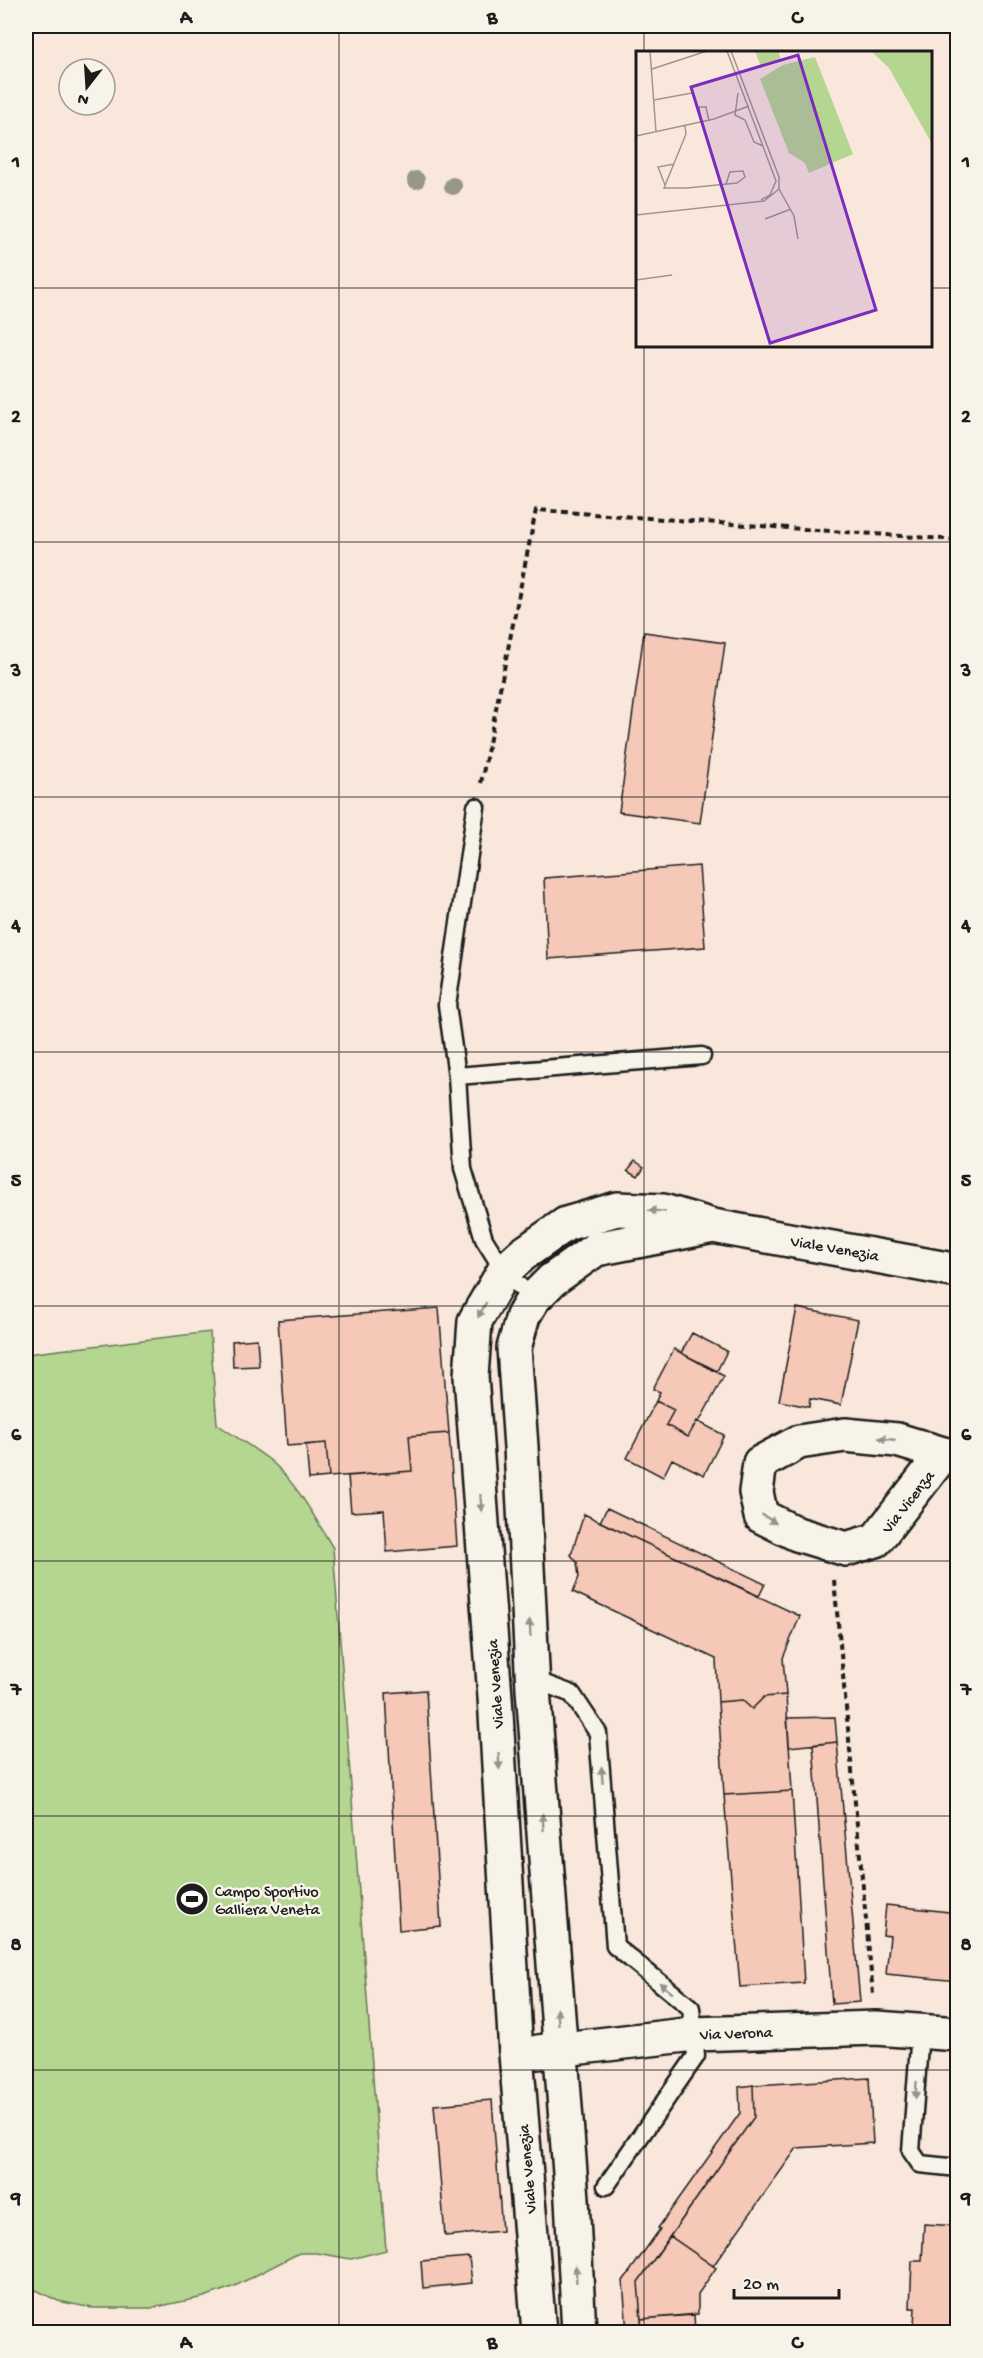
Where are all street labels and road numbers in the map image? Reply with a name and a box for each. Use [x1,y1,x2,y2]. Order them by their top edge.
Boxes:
street label: Viale Venezia [788,1233,881,1268]
street label: Via Vicenza [879,1467,941,1539]
street label: Viale Venezia [485,1637,510,1730]
street label: Via Verona [698,2025,774,2046]
street label: Viale Venezia [516,2122,543,2215]

